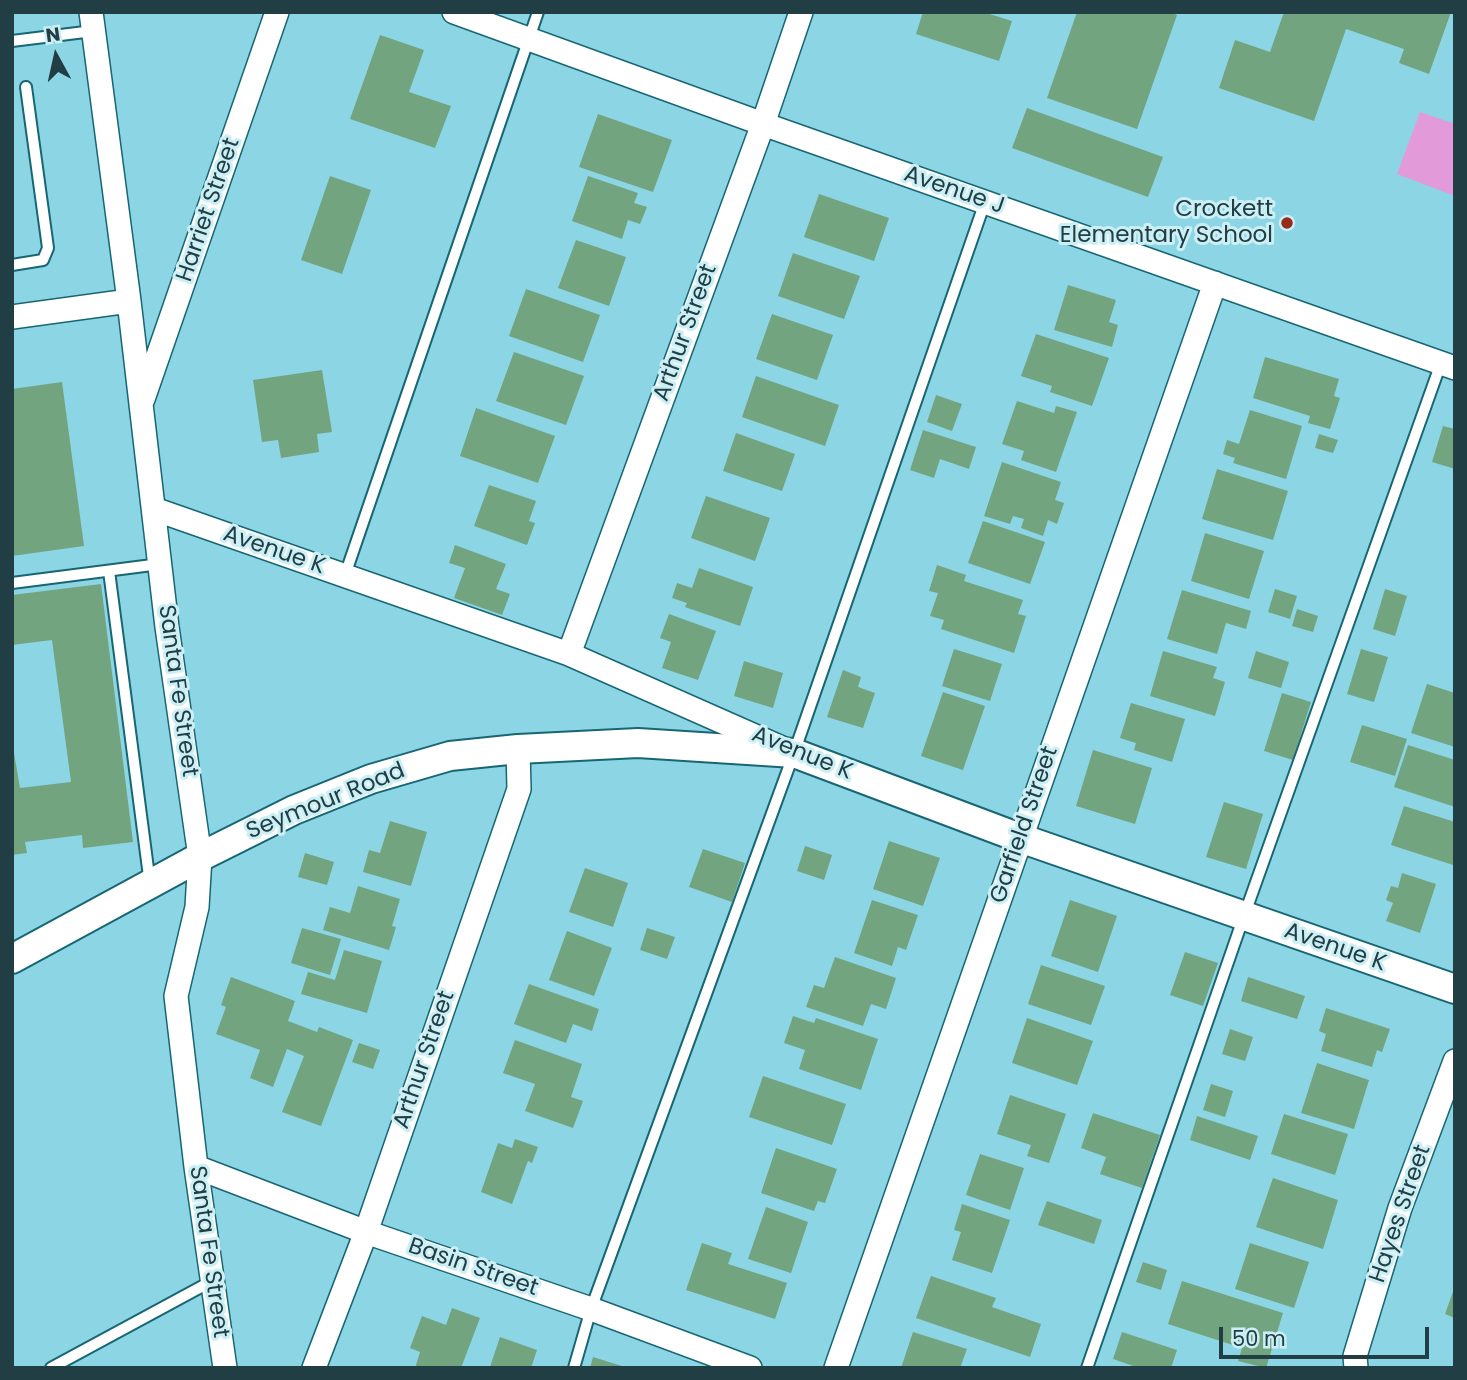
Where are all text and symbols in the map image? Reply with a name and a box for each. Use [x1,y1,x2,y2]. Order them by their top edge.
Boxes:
text: N [44,20,62,49]
north arrow [21,21,91,91]
street label: Harriet Street [171,134,247,286]
street label: Avenue J [900,161,1008,221]
place label: Crockett Elementary School [1060,196,1273,250]
marker: Crockett Elementary School [1279,215,1295,231]
street label: Arthur Street [648,261,724,405]
street label: Avenue K [219,521,329,581]
street label: Santa Fe Street [151,603,203,779]
street label: Avenue K [748,721,856,787]
street label: Garfield Street [985,743,1065,907]
street label: Seymour Road [243,758,409,846]
street label: Avenue K [1280,918,1390,978]
street label: Arthur Street [389,987,461,1133]
street label: Hayes Street [1364,1141,1438,1287]
street label: Santa Fe Street [182,1164,234,1340]
street label: Basin Street [404,1233,542,1303]
scale bar [1222,1314,1432,1358]
text: 50 m [1232,1324,1286,1353]

